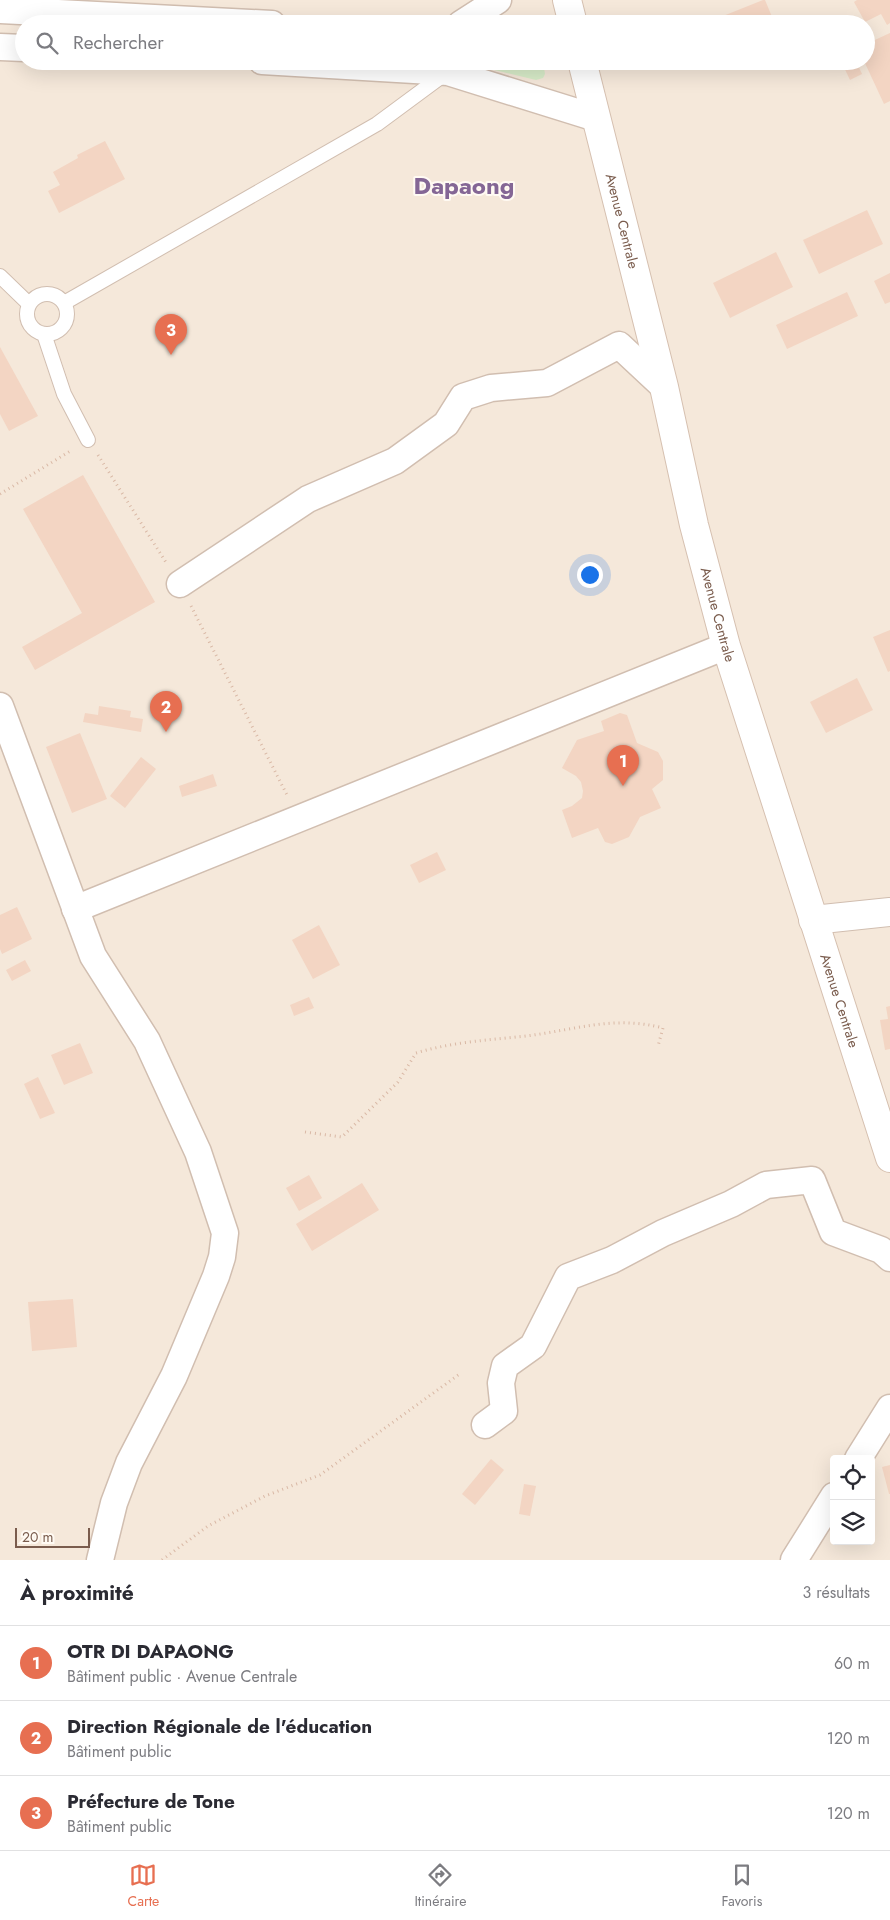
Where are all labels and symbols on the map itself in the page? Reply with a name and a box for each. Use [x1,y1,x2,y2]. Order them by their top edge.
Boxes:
district label: Dapaong [414,168,514,203]
street label: Avenue Centrale [601,171,644,271]
pin: 3 [155,314,187,355]
your location [577,562,603,588]
street label: Avenue Centrale [696,565,740,664]
pin: 2 [150,691,182,732]
pin: 1 [607,745,639,786]
street label: Avenue Centrale [815,951,864,1050]
scale bar [15,1525,90,1548]

